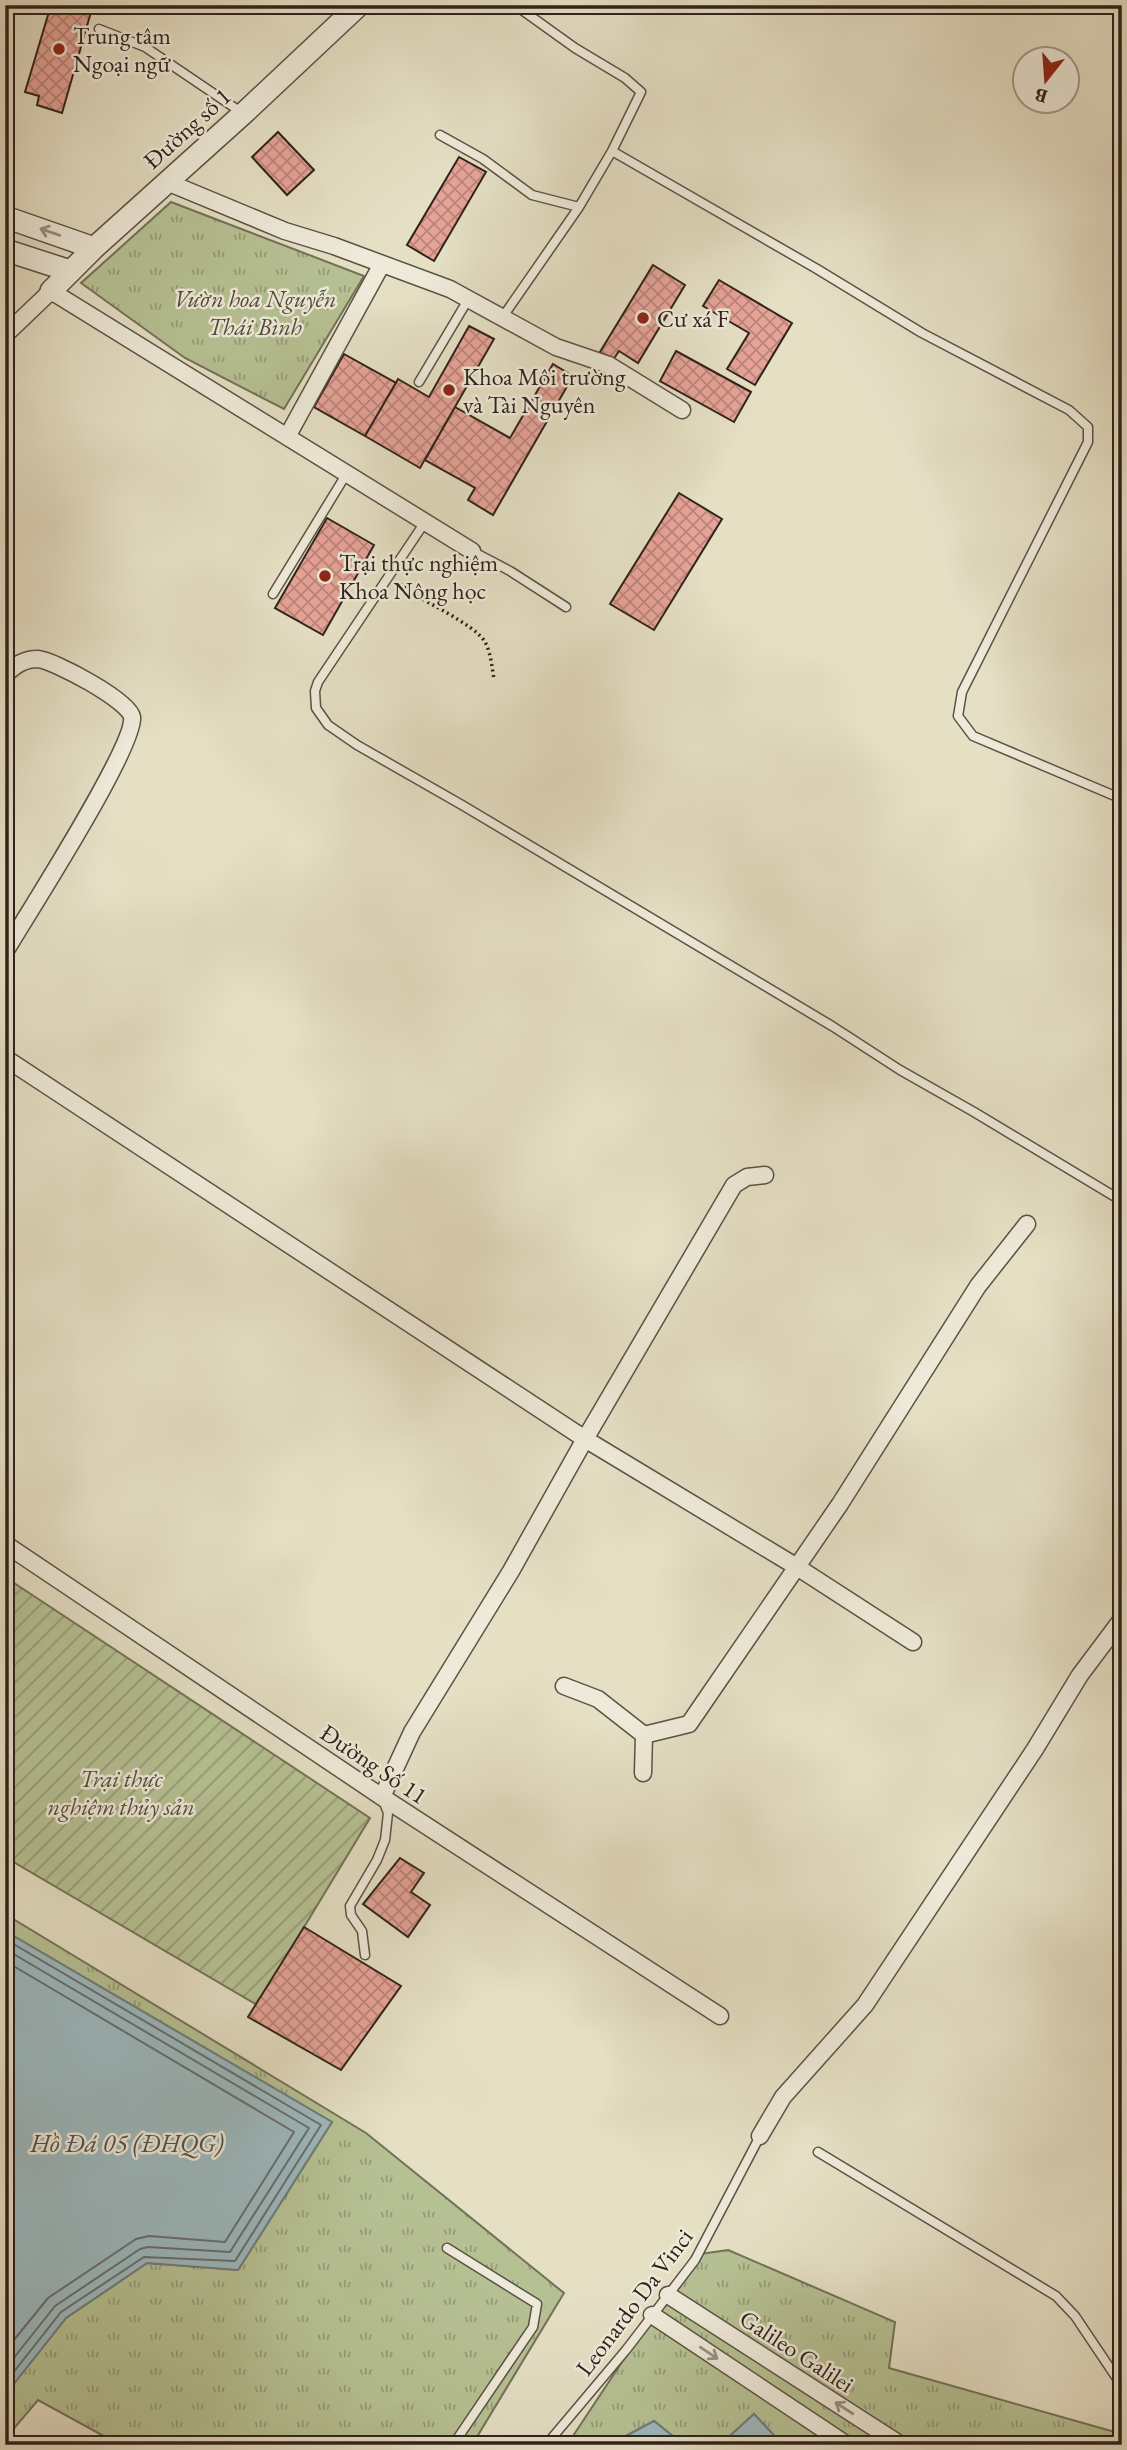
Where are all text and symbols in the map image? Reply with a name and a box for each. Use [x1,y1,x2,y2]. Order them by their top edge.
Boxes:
place label: Trung tâm Ngoại ngữ [73,20,171,79]
marker: Trung tâm Ngoại ngữ [51,41,67,57]
north arrow [1012,46,1082,116]
street label: Đường số 1 [137,80,237,176]
text: B [1032,82,1051,109]
one-way arrow [39,225,61,237]
park label: Vườn hoa Nguyễn Thái Bình [174,283,336,342]
place label: Cư xá F [657,303,729,334]
marker: Cư xá F [635,310,651,326]
place label: Khoa Môi trường và Tài Nguyên [463,361,626,420]
marker: Khoa Môi trường và Tài Nguyên [441,382,457,398]
place label: Trại thực nghiệm Khoa Nông học [339,547,499,606]
marker: Trại thực nghiệm Khoa Nông học [317,568,333,584]
street label: Đường Số 11 [315,1717,433,1811]
park label: Trại thực nghiệm thủy sản [47,1763,195,1822]
water label: Hồ Đá 05 (ĐHQG) [29,2126,224,2160]
street label: Leonardo Da Vinci [569,2222,700,2382]
street label: Galileo Galilei [734,2303,860,2399]
one-way arrow [699,2346,718,2361]
one-way arrow [834,2400,854,2414]

